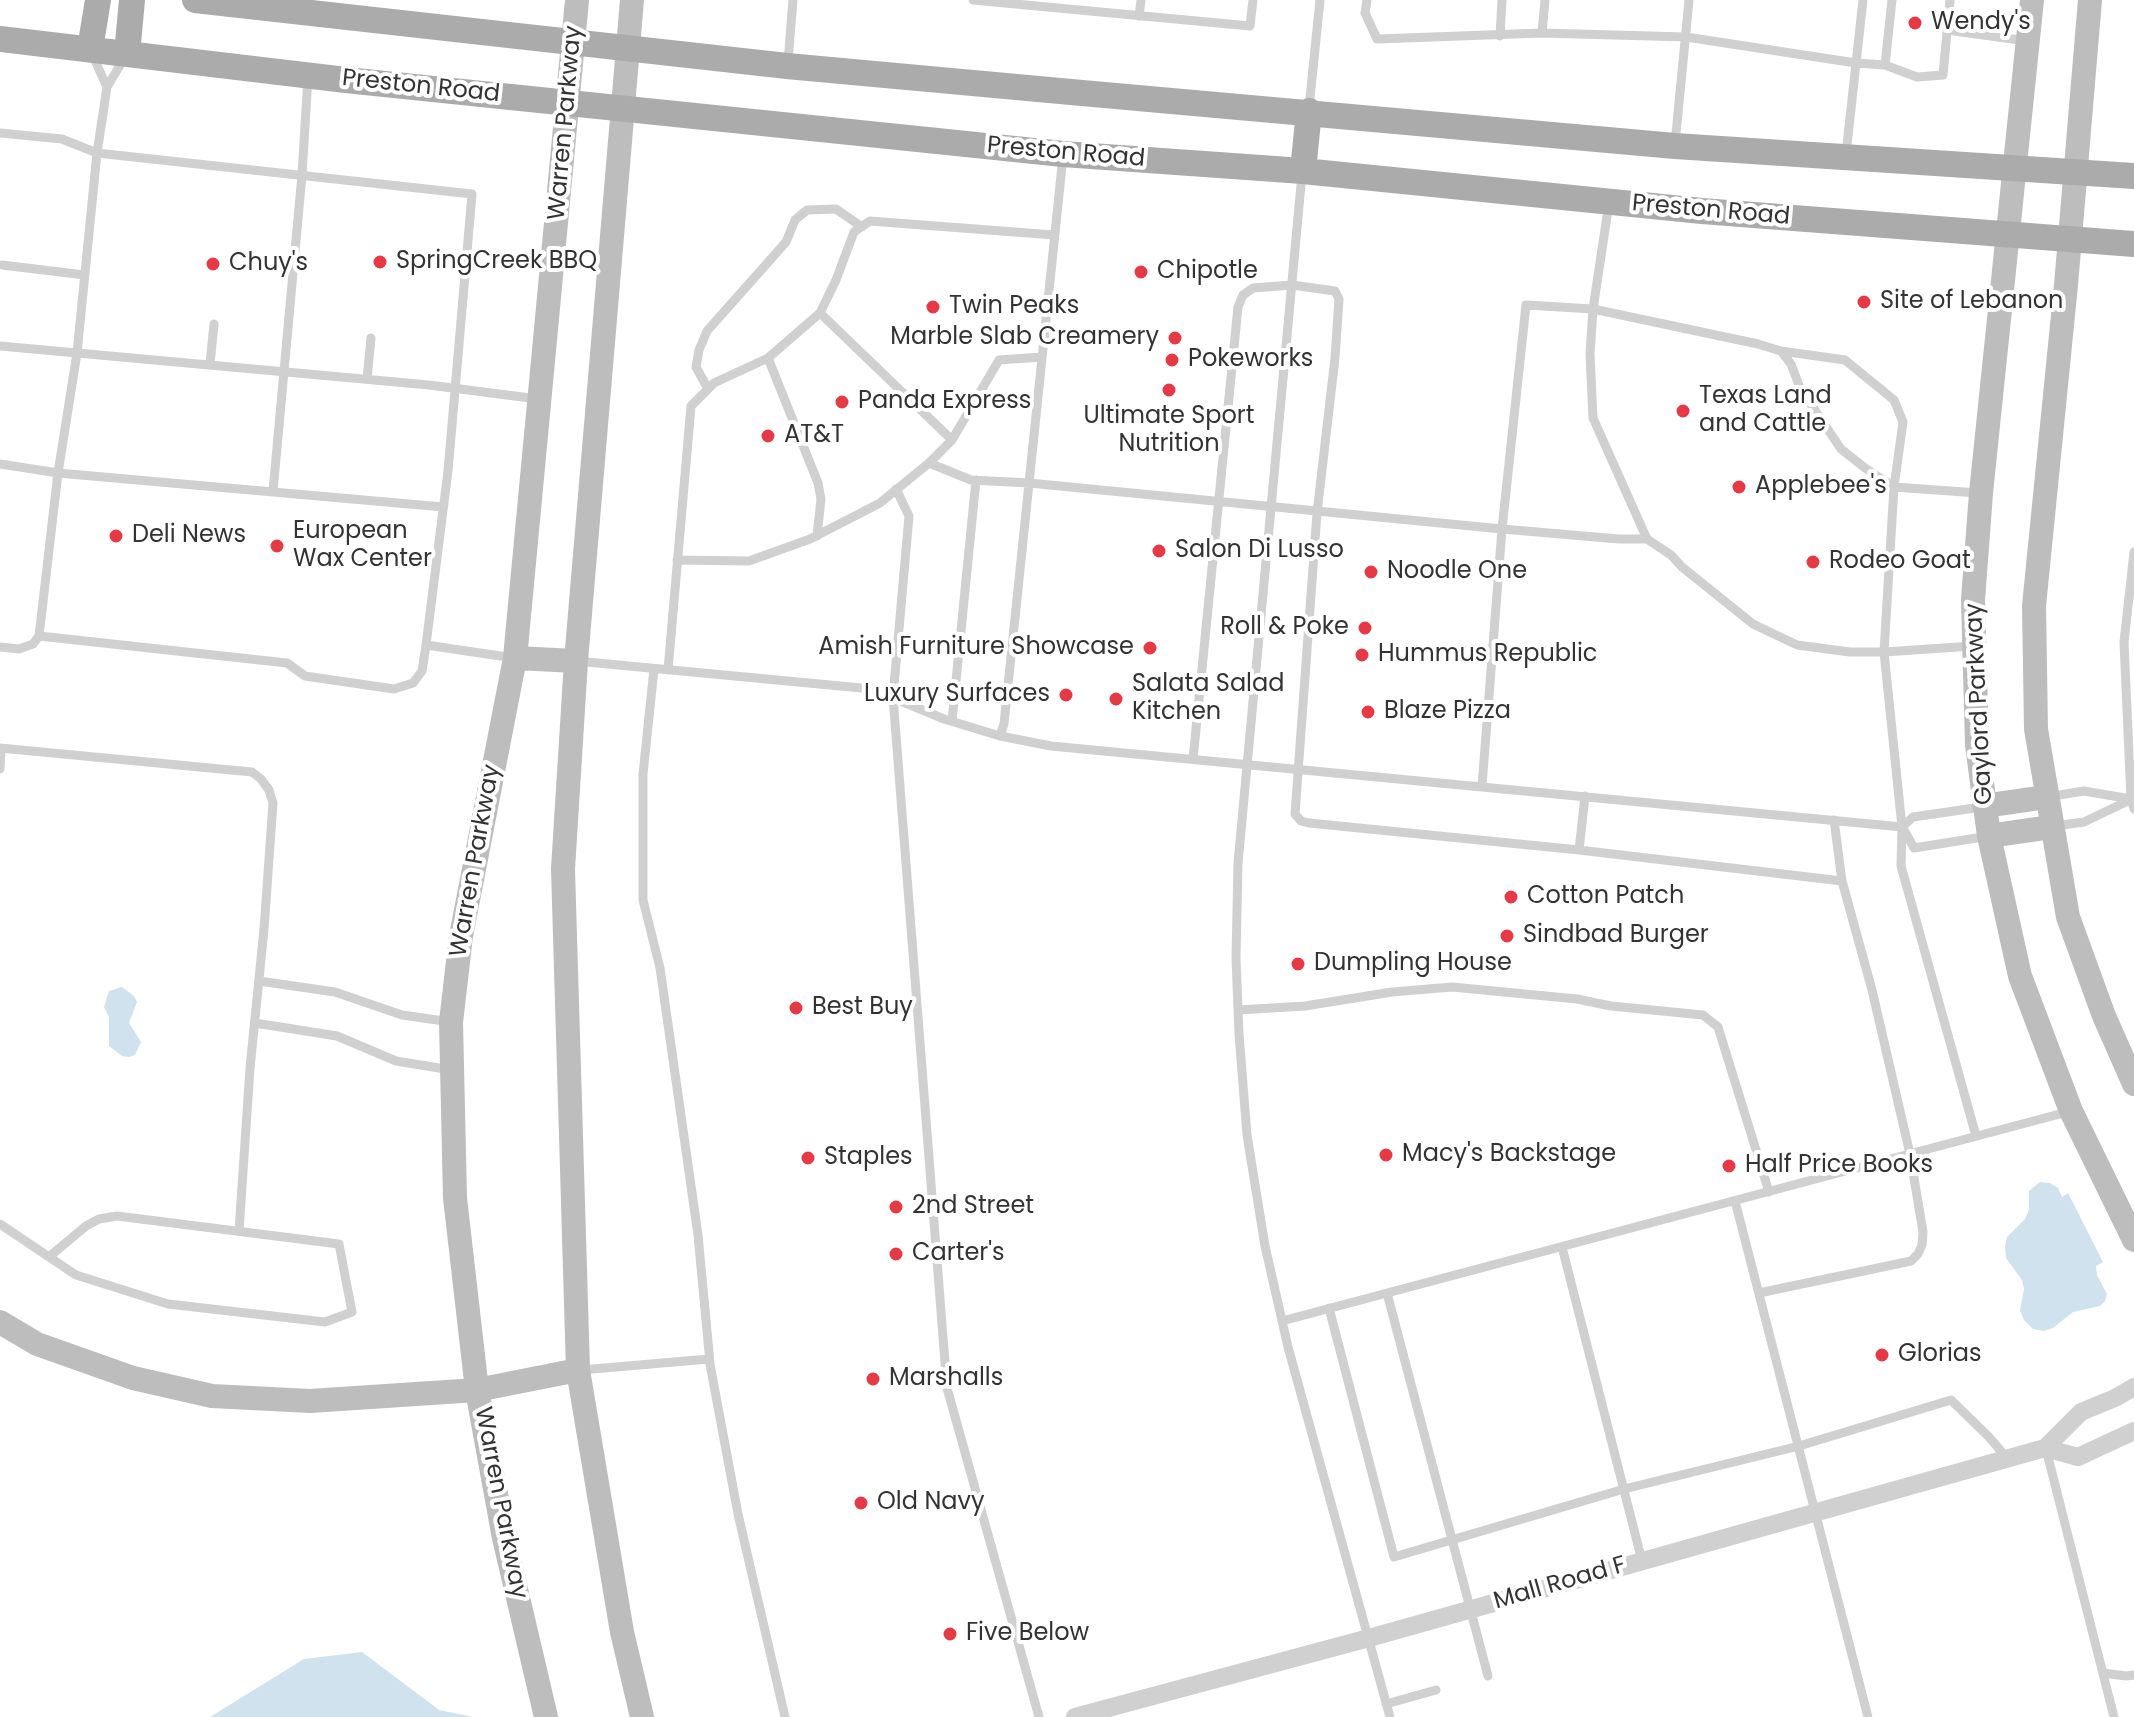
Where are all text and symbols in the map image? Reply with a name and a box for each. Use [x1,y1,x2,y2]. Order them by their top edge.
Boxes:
place label: Wendy's [1931,9,2031,37]
marker: Wendy's [1906,14,1924,32]
street label: Warren Parkway [543,25,589,221]
street label: Preston Road [341,64,501,110]
street label: Preston Road [986,132,1146,174]
street label: Preston Road [1631,190,1791,232]
place label: SpringCreek BBQ [396,248,597,276]
place label: Chuy's [229,250,308,278]
marker: SpringCreek BBQ [371,253,389,271]
marker: Chuy's [204,255,222,273]
place label: Chipotle [1157,258,1258,286]
marker: Chipotle [1132,263,1150,281]
place label: Site of Lebanon [1880,288,2063,316]
place label: Twin Peaks [949,293,1079,321]
marker: Site of Lebanon [1855,293,1873,311]
marker: Twin Peaks [924,298,942,316]
place label: Marble Slab Creamery [890,324,1159,352]
marker: Marble Slab Creamery [1166,329,1184,347]
place label: Pokeworks [1188,346,1313,374]
marker: Pokeworks [1163,351,1181,369]
marker: Ultimate Sport Nutrition [1160,381,1178,399]
place label: Texas Land and Cattle [1699,383,1832,439]
place label: Panda Express [858,388,1031,416]
marker: Panda Express [833,393,851,411]
marker: Texas Land and Cattle [1674,402,1692,420]
place label: Ultimate Sport Nutrition [1083,403,1255,459]
place label: AT&T [784,422,844,450]
marker: AT&T [759,427,777,445]
place label: Applebee's [1755,473,1887,501]
marker: Applebee's [1730,478,1748,496]
place label: European Wax Center [293,518,432,574]
place label: Deli News [132,522,246,550]
marker: Deli News [107,527,125,545]
marker: European Wax Center [268,537,286,555]
place label: Salon Di Lusso [1175,537,1344,565]
marker: Salon Di Lusso [1150,542,1168,560]
place label: Rodeo Goat [1829,548,1971,576]
marker: Rodeo Goat [1804,553,1822,571]
place label: Noodle One [1387,558,1527,586]
marker: Noodle One [1362,563,1380,581]
street label: Gaylord Parkway [1960,602,2000,806]
place label: Roll & Poke [1220,614,1349,642]
marker: Roll & Poke [1356,619,1374,637]
place label: Amish Furniture Showcase [818,634,1134,662]
marker: Amish Furniture Showcase [1141,639,1159,657]
place label: Hummus Republic [1378,641,1597,669]
marker: Hummus Republic [1353,646,1371,664]
place label: Salata Salad Kitchen [1132,671,1284,727]
place label: Luxury Surfaces [864,681,1050,709]
marker: Luxury Surfaces [1057,686,1075,704]
marker: Salata Salad Kitchen [1107,690,1125,708]
place label: Blaze Pizza [1384,698,1511,726]
marker: Blaze Pizza [1359,703,1377,721]
street label: Warren Parkway [445,762,507,960]
place label: Cotton Patch [1527,883,1684,911]
marker: Cotton Patch [1502,888,1520,906]
place label: Sindbad Burger [1523,922,1709,950]
marker: Sindbad Burger [1498,927,1516,945]
place label: Dumpling House [1314,950,1512,978]
marker: Dumpling House [1289,955,1307,973]
place label: Best Buy [812,994,913,1022]
marker: Best Buy [787,999,805,1017]
place label: Macy's Backstage [1402,1141,1616,1169]
place label: Staples [824,1144,913,1172]
marker: Macy's Backstage [1377,1146,1395,1164]
marker: Staples [799,1149,817,1167]
place label: Half Price Books [1745,1152,1933,1180]
marker: Half Price Books [1720,1157,1738,1175]
place label: 2nd Street [912,1193,1034,1221]
marker: 2nd Street [887,1198,905,1216]
place label: Carter's [912,1240,1005,1268]
marker: Carter's [887,1245,905,1263]
place label: Glorias [1898,1341,1982,1369]
marker: Glorias [1873,1346,1891,1364]
place label: Marshalls [889,1365,1003,1393]
marker: Marshalls [864,1370,882,1388]
street label: Warren Parkway [467,1405,533,1601]
place label: Old Navy [877,1489,984,1517]
marker: Old Navy [852,1494,870,1512]
street label: Mall Road F [1491,1551,1629,1617]
place label: Five Below [966,1620,1089,1648]
marker: Five Below [941,1625,959,1643]

